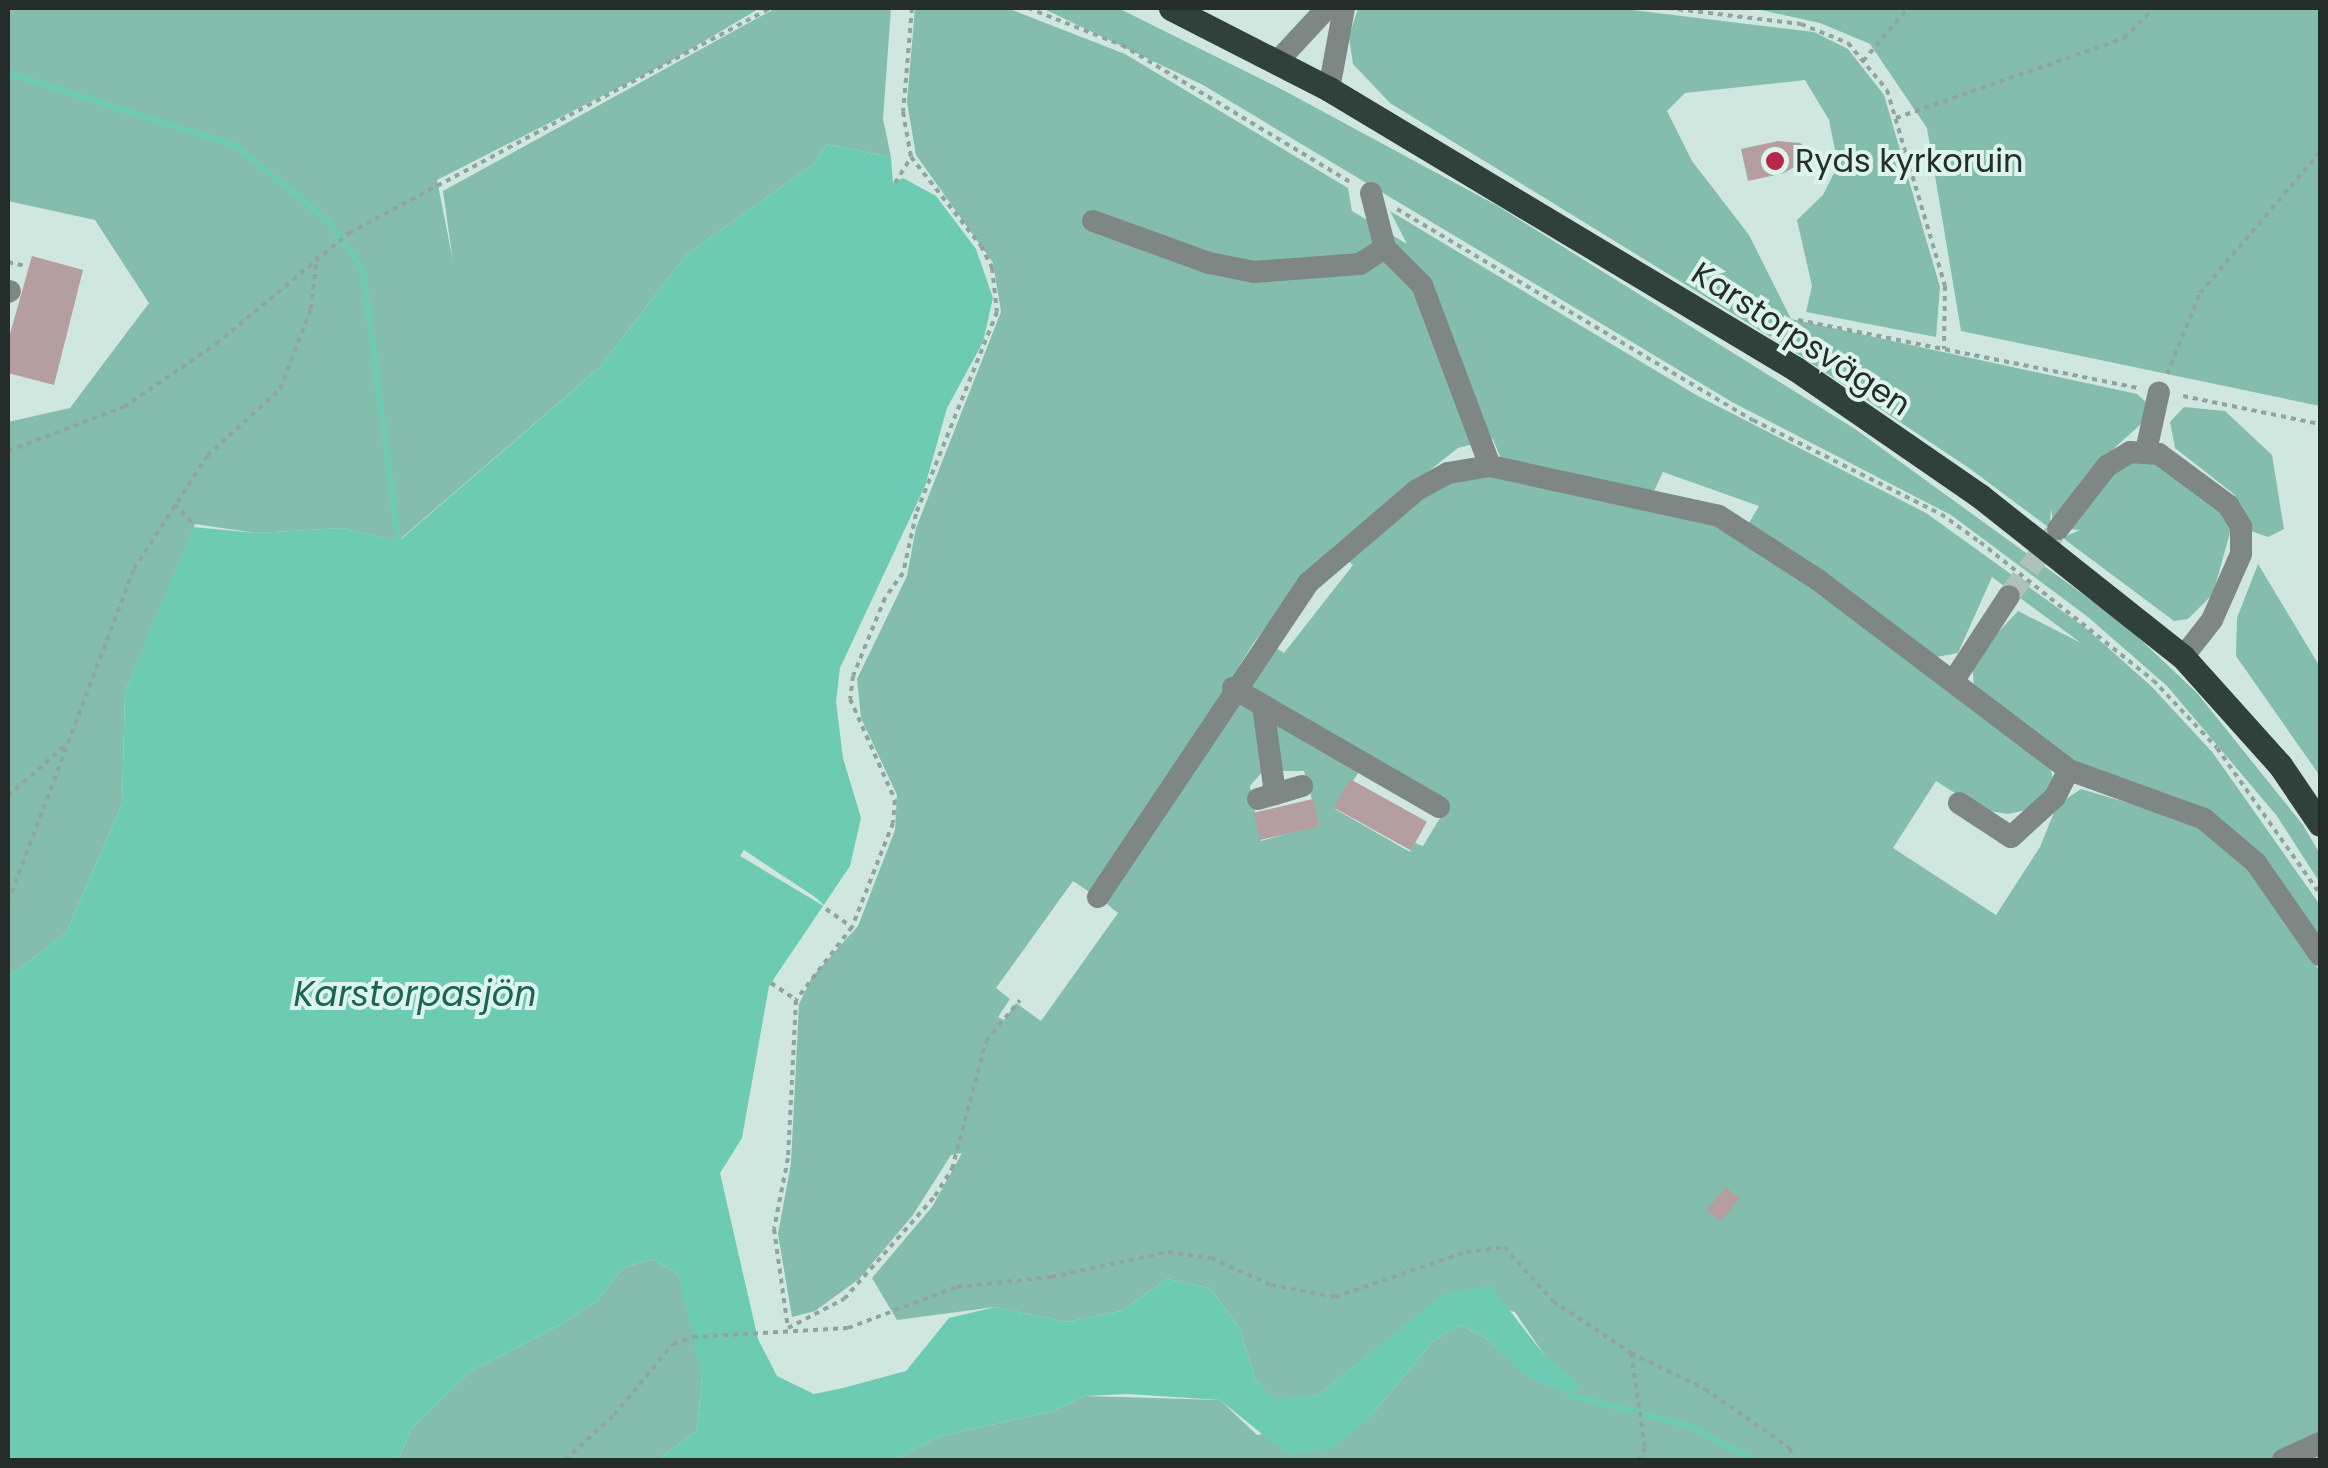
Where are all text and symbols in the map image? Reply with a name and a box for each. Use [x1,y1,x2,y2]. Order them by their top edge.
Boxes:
place label: Ryds kyrkoruin [1795,142,2024,180]
marker: Ryds kyrkoruin [1764,150,1786,172]
street label: Karstorpsvägen [1684,254,1918,424]
water label: Karstorpasjön [293,973,537,1015]

